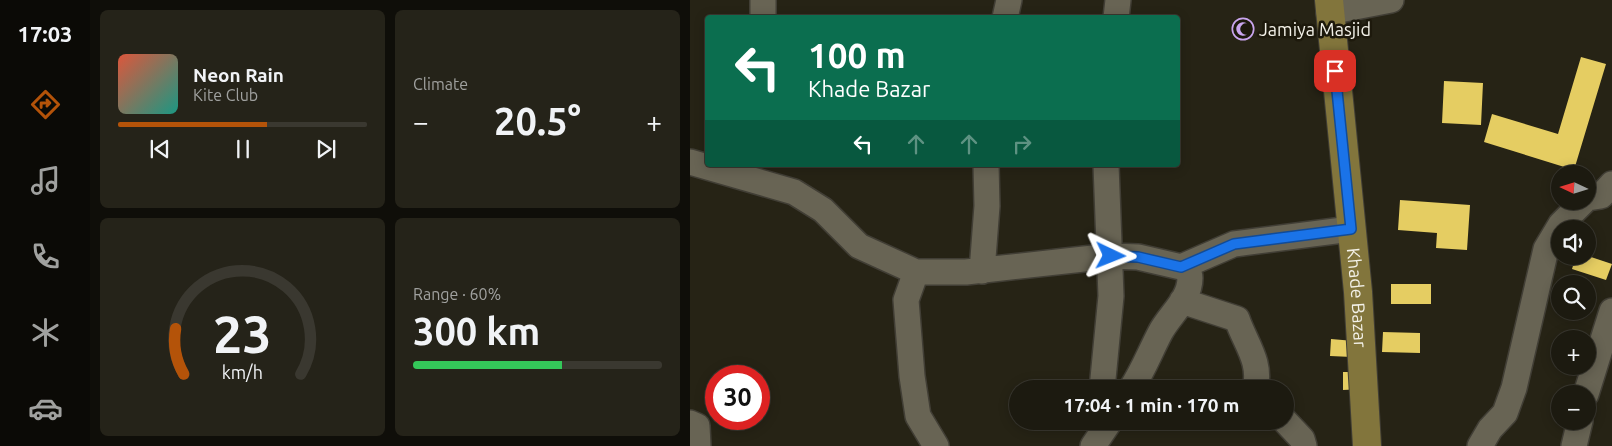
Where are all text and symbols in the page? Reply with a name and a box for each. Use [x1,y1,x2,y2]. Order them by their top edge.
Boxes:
mosque icon: Jamiya Masjid [1231,17,1255,41]
place label: Jamiya Masjid [1259,19,1371,39]
text: 17:03 [17,21,73,46]
icon: left [725,35,790,100]
text: 100 m [808,35,906,75]
pin [1314,50,1356,92]
icon: arrive [1321,57,1349,85]
text: Neon Rain [193,64,284,86]
text: Climate [413,75,468,93]
text: Khade Bazar [808,76,930,101]
text: Kite Club [193,86,258,104]
icon: directions [28,87,63,122]
text: 20.5° [494,100,581,142]
text: − [413,106,429,137]
text: + [646,106,662,137]
icon: left [849,130,877,158]
icon: ahead [902,130,930,158]
icon: ahead [955,130,983,158]
icon: right [1008,130,1036,158]
icon: previous [146,135,174,163]
icon: pause [229,135,257,163]
icon: next [312,135,340,163]
icon: music [28,163,63,198]
north arrow [1551,165,1596,210]
map controls [1551,165,1596,430]
button: sound [1551,220,1596,265]
position arrow [1084,229,1136,281]
icon: phone [28,239,63,274]
street label: Khade Bazar [1344,247,1371,348]
button: search [1551,275,1596,320]
text: Range · 60% [413,285,501,303]
text: 23 [213,305,272,363]
text: 300 km [413,310,540,352]
icon: climate [28,315,63,350]
button: + [1551,330,1596,375]
text: km/h [222,362,263,382]
speed limit sign: 30 [705,365,770,430]
button: − [1551,385,1596,430]
icon: car [28,391,63,426]
text: 17:04 · 1 min · 170 m [1064,394,1239,416]

